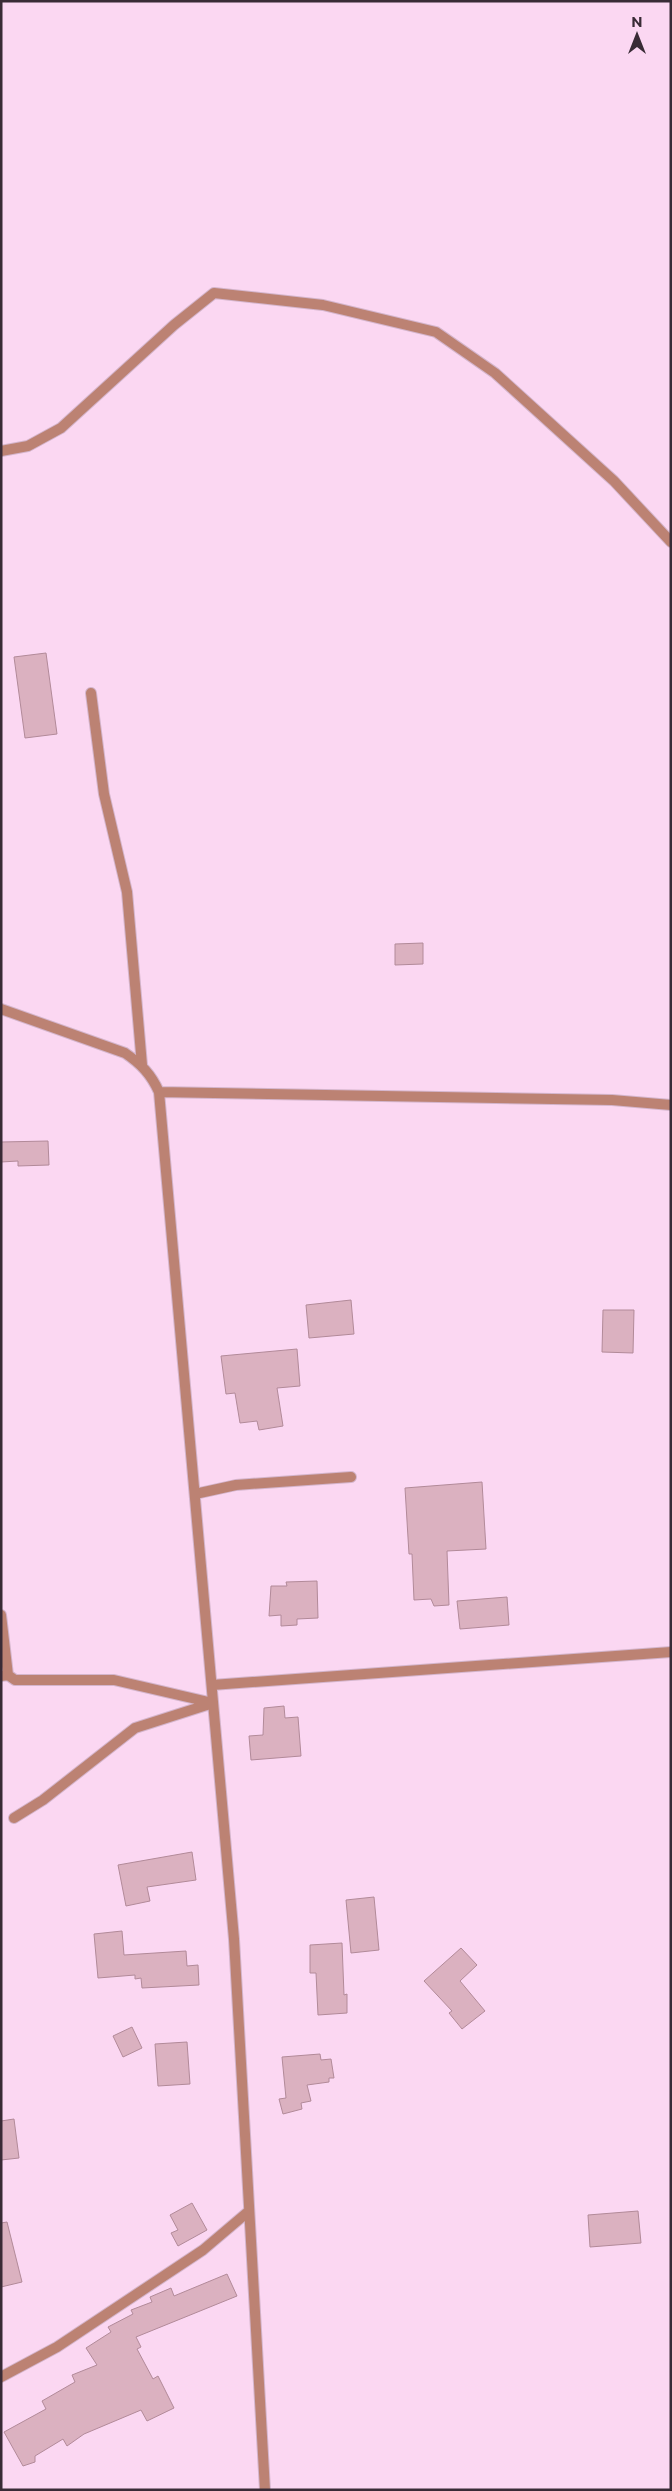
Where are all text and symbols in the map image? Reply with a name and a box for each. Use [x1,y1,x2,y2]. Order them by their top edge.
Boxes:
north arrow [612,10,662,60]
text: N [631,13,643,31]

